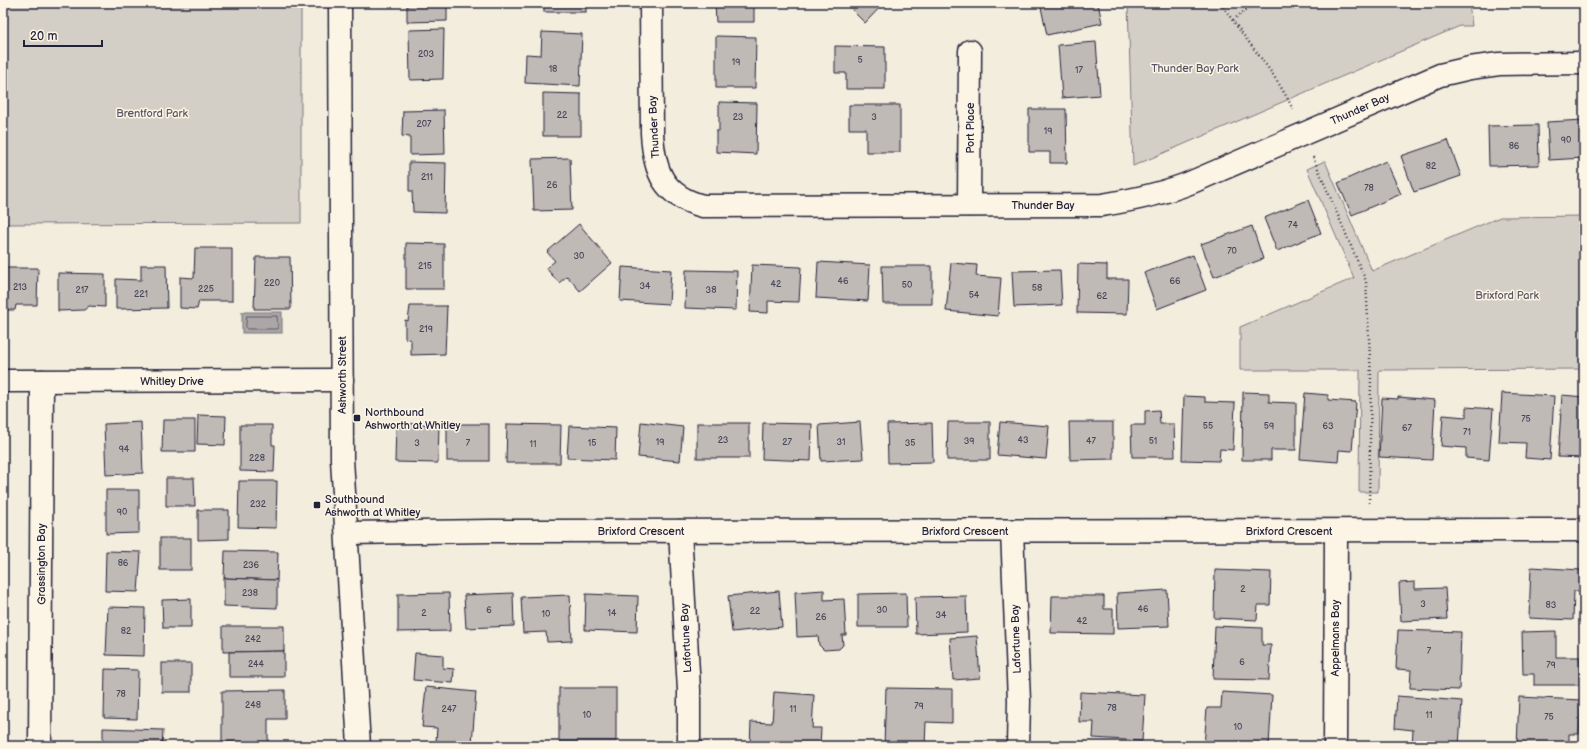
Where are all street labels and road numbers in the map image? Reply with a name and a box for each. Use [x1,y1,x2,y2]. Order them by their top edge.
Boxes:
street label: Thunder Bay [1328,90,1392,128]
street label: Thunder Bay [646,95,662,159]
street label: Port Place [964,102,977,154]
street label: Thunder Bay [1011,199,1075,212]
street label: Ashworth Street [336,335,349,414]
street label: Whitley Drive [140,375,204,388]
street label: Grassington Bay [35,523,48,605]
street label: Brixford Crescent [598,525,685,538]
street label: Brixford Crescent [922,525,1009,538]
street label: Brixford Crescent [1246,525,1333,538]
street label: Appelmans Bay [1329,599,1342,677]
street label: Lafortune Bay [678,603,694,673]
street label: Lafortune Bay [1008,604,1024,674]

